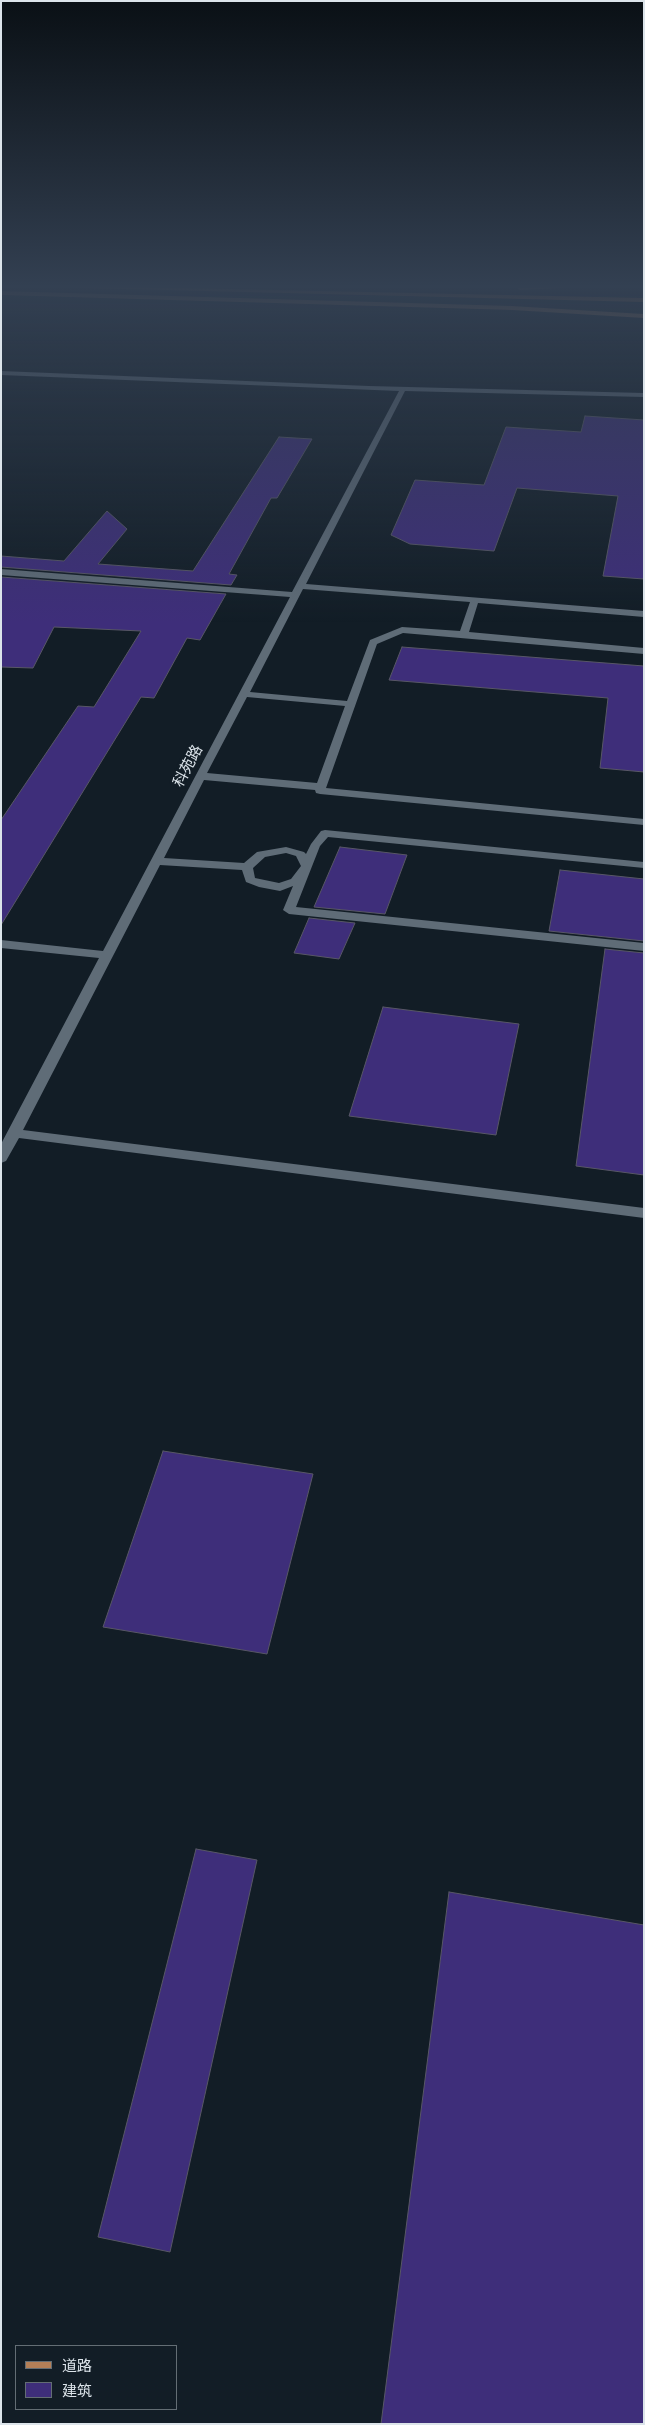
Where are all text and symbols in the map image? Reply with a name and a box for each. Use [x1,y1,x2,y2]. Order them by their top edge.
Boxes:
street label: 科苑路 [169,742,207,790]
legend [15,2345,178,2410]
text: 道路 [62,2359,92,2374]
text: 建筑 [62,2384,92,2399]

